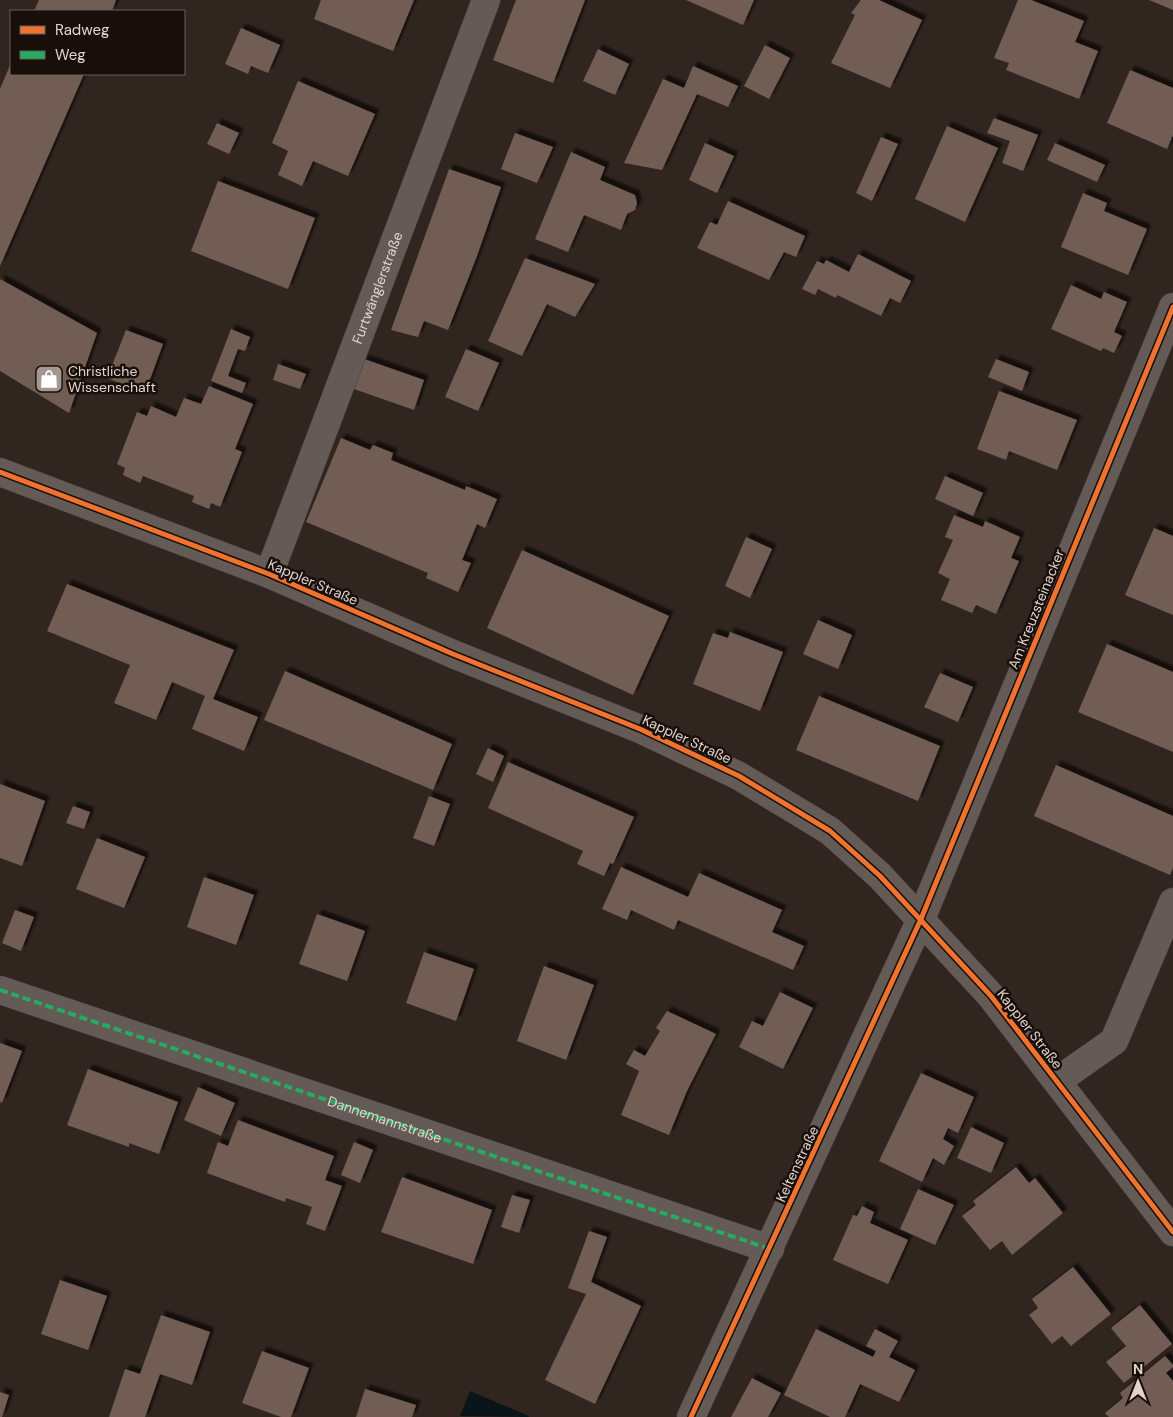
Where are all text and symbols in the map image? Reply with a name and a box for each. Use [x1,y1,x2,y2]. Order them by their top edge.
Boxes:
legend [10,10,185,75]
text: Radweg [55,20,109,40]
text: Weg [55,45,86,65]
street label: Furtwänglerstraße [348,229,407,346]
place label: Christliche Wissenschaft [68,362,156,396]
shop icon: Christliche Wissenschaft [34,364,64,394]
street label: Am Kreuzsteinacker [1004,546,1068,672]
street label: Kappler Straße [265,555,361,609]
street label: Kappler Straße [640,710,735,768]
street label: Kappler Straße [993,985,1067,1073]
street label: Dannemannstraße [325,1092,444,1147]
street label: Keltenstraße [771,1123,823,1205]
north arrow [1113,1357,1163,1407]
text: N [1133,1360,1143,1378]

